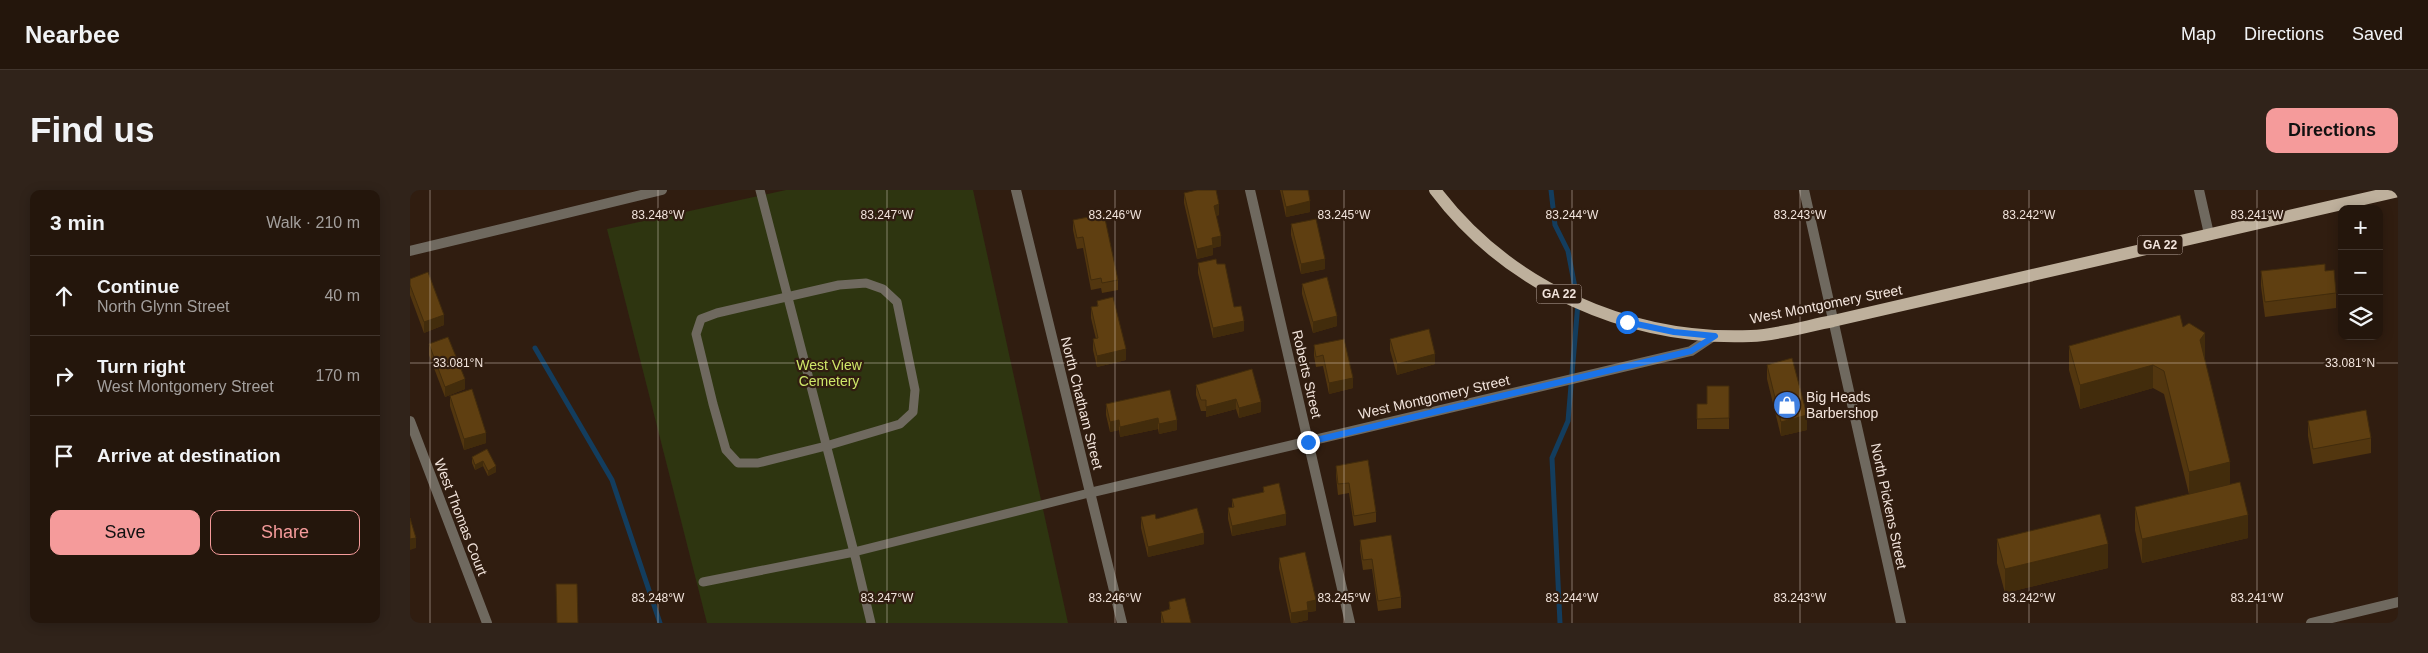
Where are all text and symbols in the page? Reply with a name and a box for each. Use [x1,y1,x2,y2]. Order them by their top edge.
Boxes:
text: Nearbee [25,21,120,48]
text: Map [2181,24,2216,44]
text: Directions [2244,24,2324,44]
text: Saved [2352,24,2403,44]
button: Directions [2266,108,2398,153]
text: Find us [30,110,154,149]
map controls [2338,205,2383,340]
button: + [2338,205,2383,250]
text: 83.248°W [632,208,685,222]
text: 83.247°W [861,208,914,222]
text: 83.246°W [1089,208,1142,222]
text: 83.245°W [1318,208,1371,222]
text: 83.244°W [1546,208,1599,222]
text: 83.243°W [1774,208,1827,222]
text: 83.242°W [2003,208,2056,222]
text: 83.241°W [2231,208,2284,222]
text: 3 min [50,211,105,234]
text: Walk · 210 m [266,214,360,231]
road number: GA 22 [2138,236,2182,254]
button: − [2338,250,2383,295]
text: Continue [97,276,179,297]
street label: West Montgomery Street [1749,281,1904,327]
icon: ahead [50,282,78,310]
road number: GA 22 [1536,285,1582,304]
text: 40 m [324,287,360,304]
button: layers [2338,295,2383,340]
text: North Glynn Street [97,298,230,315]
route start [1616,311,1639,334]
street label: Roberts Street [1289,328,1325,420]
street label: North Chatham Street [1058,335,1106,471]
text: Turn right [97,356,185,377]
text: 33.081°N [433,356,483,370]
text: 33.081°N [2325,356,2375,370]
park label: West View Cemetery [796,357,863,389]
icon: right [50,362,78,390]
text: 170 m [316,367,360,384]
street label: West Montgomery Street [1357,372,1511,422]
text: West Montgomery Street [97,378,274,395]
place label: Big Heads Barbershop [1806,389,1879,421]
shop icon: Big Heads Barbershop [1772,390,1802,420]
route end [1297,431,1320,454]
icon: arrive [50,442,78,470]
street label: North Pickens Street [1868,442,1910,571]
text: Arrive at destination [97,445,281,466]
street label: West Thomas Court [431,456,491,578]
button: Save [50,510,200,555]
button: Share [210,510,360,555]
text: 83.248°W [632,591,685,605]
text: 83.247°W [861,591,914,605]
text: 83.246°W [1089,591,1142,605]
text: 83.245°W [1318,591,1371,605]
text: 83.244°W [1546,591,1599,605]
text: 83.243°W [1774,591,1827,605]
text: 83.242°W [2003,591,2056,605]
text: 83.241°W [2231,591,2284,605]

